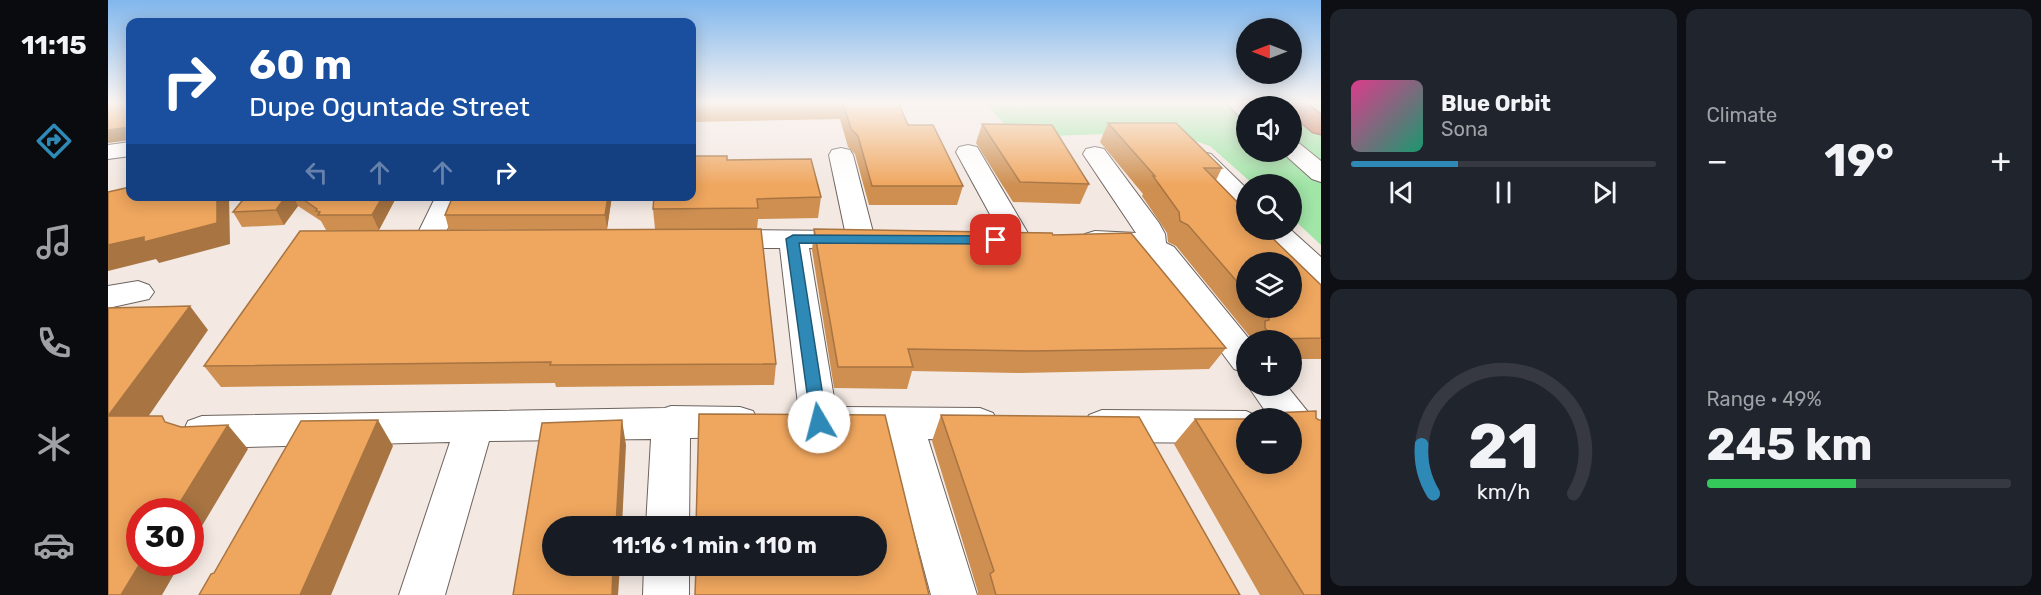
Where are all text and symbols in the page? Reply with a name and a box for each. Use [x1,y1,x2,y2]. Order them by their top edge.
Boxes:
north arrow [1236,18,1302,84]
map controls [1236,18,1302,474]
text: 11:15 [21,29,87,61]
text: 60 m [249,40,352,90]
icon: right [150,42,228,120]
text: Blue Orbit [1441,90,1551,117]
text: Dupe Oguntade Street [249,91,530,123]
button: sound [1236,96,1302,162]
text: Climate [1707,103,1777,127]
text: Sona [1441,117,1488,141]
icon: directions [33,120,75,162]
text: 19° [1824,134,1894,187]
text: − [1707,141,1728,180]
text: + [1990,141,2011,180]
icon: left [300,156,333,189]
icon: ahead [363,156,396,189]
icon: ahead [426,156,459,189]
icon: right [489,156,522,189]
button: search [1236,174,1302,240]
icon: previous [1385,176,1418,209]
icon: pause [1487,176,1520,209]
icon: next [1588,176,1621,209]
pin [970,214,1021,265]
icon: music [33,221,75,263]
icon: arrive [979,223,1012,256]
button: layers [1236,252,1302,318]
icon: phone [33,322,75,364]
button: + [1236,330,1302,396]
text: Range · 49% [1707,387,1822,411]
position arrow [787,390,851,454]
button: − [1236,408,1302,474]
text: 21 [1467,410,1539,484]
text: 245 km [1707,418,1872,471]
icon: climate [33,423,75,465]
text: km/h [1476,480,1530,505]
speed limit sign: 30 [126,498,204,576]
icon: car [33,524,75,566]
text: 11:16 · 1 min · 110 m [612,532,817,559]

